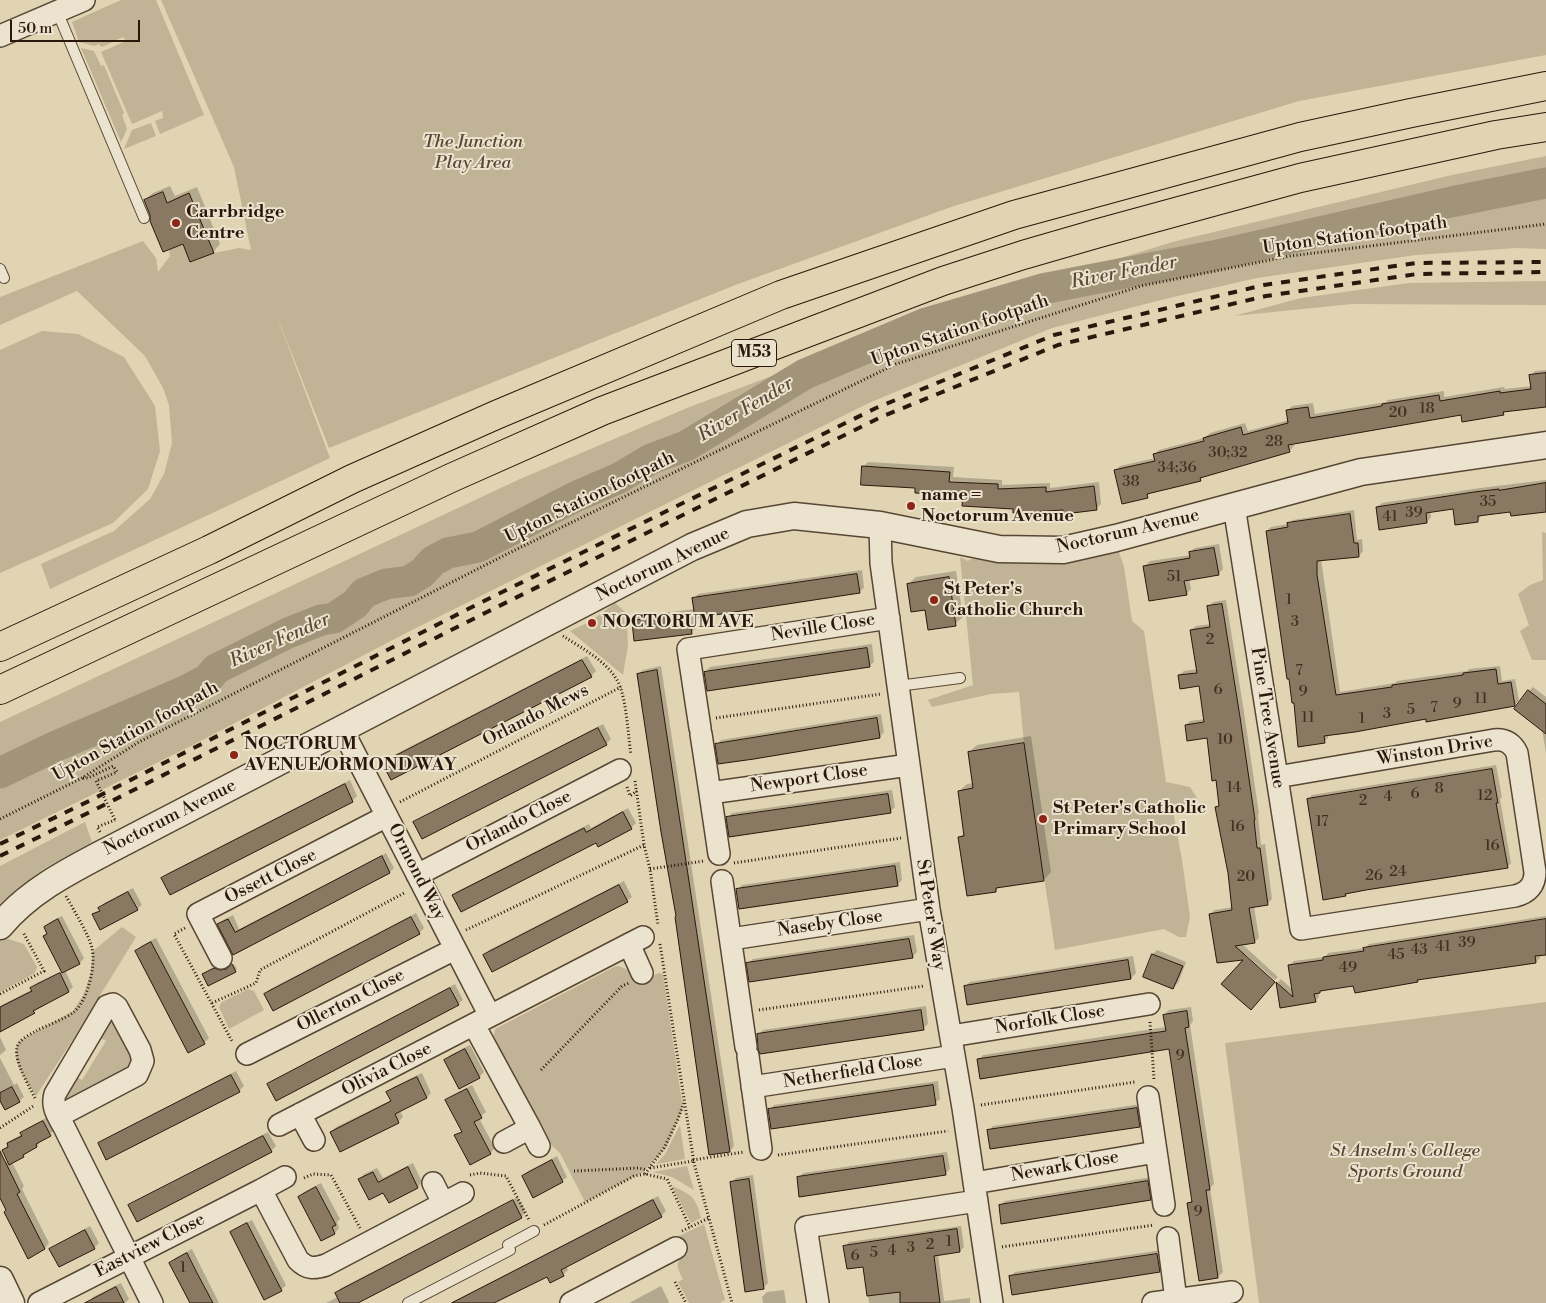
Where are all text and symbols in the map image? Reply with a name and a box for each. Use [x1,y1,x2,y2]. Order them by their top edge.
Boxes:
scale bar [12,10,142,42]
text: 50 m [18,19,52,38]
park label: The Junction Play Area [423,132,523,174]
place label: Carrbridge Centre [186,202,284,244]
street label: Upton Station footpath [1261,212,1449,260]
marker: Carrbridge Centre [170,217,182,229]
water label: River Fender [1069,252,1179,294]
street label: Upton Station footpath [868,290,1052,372]
road number: M53 [732,339,776,366]
water label: River Fender [694,373,798,447]
house number: 18 [1419,400,1435,418]
house number: 20 [1389,404,1407,422]
house number: 28 [1265,433,1283,451]
house number: 30;32 [1208,444,1248,462]
street label: Upton Station footpath [501,447,679,549]
house number: 34;36 [1157,459,1197,477]
house number: 38 [1122,473,1140,491]
place label: name = Noctorum Avenue [921,485,1074,528]
house number: 35 [1480,493,1496,511]
marker: name = Noctorum Avenue [905,500,917,512]
house number: 39 [1405,504,1423,522]
street label: Noctorum Avenue [1054,505,1202,559]
house number: 41 [1382,508,1398,526]
street label: Noctorum Avenue [593,523,733,607]
house number: 51 [1167,568,1181,586]
place label: St Peter's Catholic Church [944,579,1083,622]
house number: 1 [1286,591,1292,609]
marker: St Peter's Catholic Church [928,594,940,606]
water label: River Fender [226,609,334,673]
street label: Neville Close [769,609,877,647]
place label: NOCTORUM AVE [602,612,754,634]
house number: 3 [1291,613,1299,631]
marker: NOCTORUM AVE [586,617,598,629]
house number: 2 [1206,631,1214,649]
street label: Pine Tree Avenue [1245,646,1289,790]
house number: 7 [1295,662,1303,680]
street label: Upton Station footpath [49,677,223,787]
street label: Orlando Mews [479,680,593,752]
house number: 6 [1213,681,1223,699]
house number: 9 [1298,683,1308,701]
house number: 11 [1474,690,1488,708]
house number: 9 [1452,695,1462,713]
house number: 7 [1430,699,1438,717]
house number: 5 [1407,701,1415,719]
house number: 3 [1383,705,1391,723]
house number: 11 [1301,709,1315,727]
house number: 1 [1359,710,1365,728]
house number: 10 [1217,731,1233,749]
street label: Winston Drive [1376,731,1494,771]
place label: NOCTORUM AVENUE/ORMOND WAY [244,734,457,776]
marker: NOCTORUM AVENUE/ORMOND WAY [228,749,240,761]
street label: Newport Close [749,760,869,798]
street label: Noctorum Avenue [100,775,240,861]
house number: 14 [1227,779,1241,797]
house number: 8 [1434,780,1444,798]
house number: 6 [1410,785,1420,803]
street label: Orlando Close [463,786,575,858]
house number: 12 [1477,787,1493,805]
house number: 4 [1384,788,1392,806]
house number: 2 [1359,792,1367,810]
place label: St Peter's Catholic Primary School [1053,798,1206,841]
marker: St Peter's Catholic Primary School [1037,813,1049,825]
house number: 17 [1315,813,1329,831]
house number: 16 [1229,818,1245,836]
street label: Ormond Way [382,820,450,924]
house number: 16 [1484,837,1500,855]
street label: Ossett Close [221,845,321,909]
street label: St Peter's Way [911,858,949,972]
house number: 24 [1389,863,1407,881]
house number: 26 [1365,867,1383,885]
house number: 20 [1237,868,1255,886]
street label: Naseby Close [776,906,884,942]
house number: 39 [1458,934,1476,952]
house number: 41 [1435,938,1451,956]
house number: 43 [1410,941,1428,959]
house number: 45 [1387,946,1405,964]
house number: 49 [1339,959,1357,977]
street label: Ollerton Close [294,965,408,1037]
street label: Norfolk Close [993,1001,1107,1039]
street label: Olivia Close [339,1038,435,1102]
house number: 9 [1175,1047,1185,1065]
street label: Netherfield Close [782,1050,924,1094]
park label: St Anselm's College Sports Ground [1330,1141,1480,1184]
street label: Newark Close [1009,1147,1121,1187]
house number: 9 [1193,1203,1203,1221]
street label: Eastview Close [91,1209,209,1283]
house number: 1 [946,1233,952,1251]
house number: 2 [926,1236,934,1254]
house number: 3 [907,1239,915,1257]
house number: 4 [888,1242,896,1260]
house number: 5 [870,1244,878,1262]
house number: 6 [850,1247,860,1265]
house number: 1 [180,1259,186,1277]

